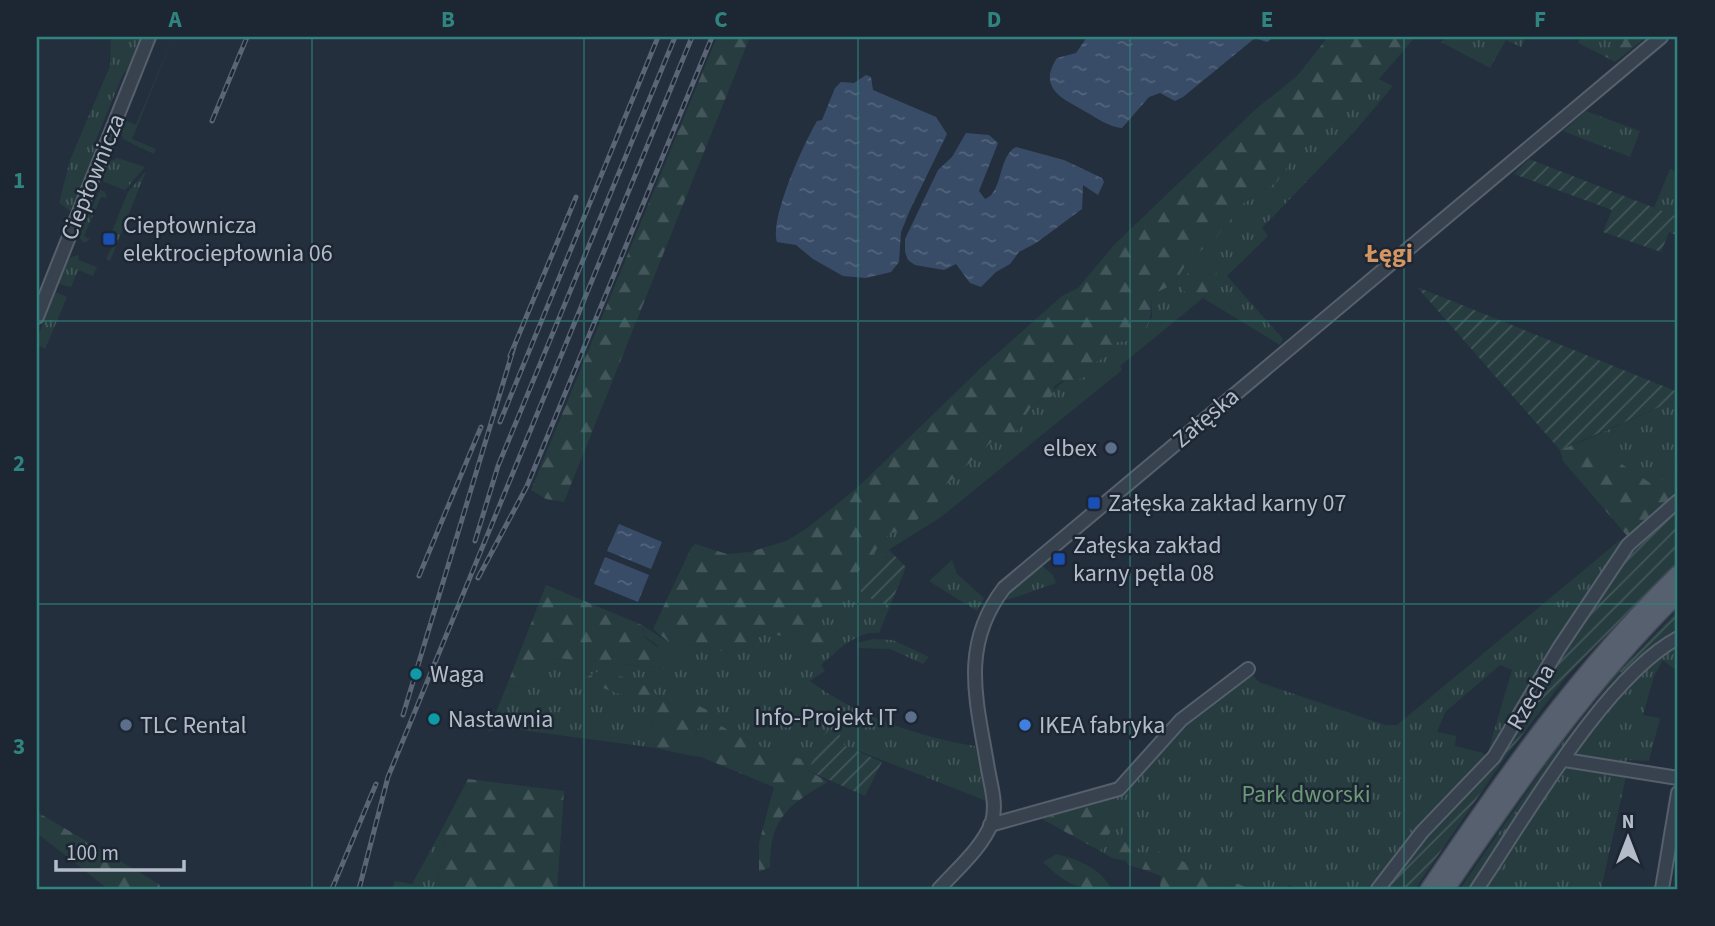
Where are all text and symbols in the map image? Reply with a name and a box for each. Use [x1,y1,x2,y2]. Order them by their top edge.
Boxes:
text: A [167,3,182,36]
text: B [441,3,455,36]
text: C [714,3,728,36]
text: D [987,3,1001,36]
text: E [1261,3,1273,36]
text: F [1534,3,1546,36]
street label: Ciepłownicza [52,108,134,246]
text: 1 [13,164,25,197]
place label: Ciepłownicza elektrociepłownia 06 [123,208,333,271]
marker: Ciepłownicza elektrociepłownia 06 [101,231,117,247]
district label: Łęgi [1364,235,1413,272]
street label: Załęska [1165,380,1247,456]
place label: elbex [1043,431,1097,466]
marker: elbex [1103,440,1119,456]
text: 2 [13,447,25,480]
place label: Załęska zakład karny 07 [1108,486,1346,521]
marker: Załęska zakład karny 07 [1086,495,1102,511]
place label: Załęska zakład karny pętla 08 [1073,528,1222,591]
marker: Załęska zakład karny pętla 08 [1051,551,1067,567]
place label: Waga [430,657,484,692]
street label: Rzecha [1498,657,1564,737]
marker: Waga [408,666,424,682]
place label: Info-Projekt IT [754,700,897,735]
place label: Nastawnia [448,702,553,737]
place label: TLC Rental [140,708,247,743]
place label: IKEA fabryka [1039,708,1165,743]
marker: Info-Projekt IT [903,709,919,725]
marker: Nastawnia [426,711,442,727]
marker: TLC Rental [118,717,134,733]
marker: IKEA fabryka [1017,717,1033,733]
text: 3 [13,730,25,763]
park label: Park dworski [1241,777,1371,812]
north arrow [1592,804,1662,874]
text: N [1622,809,1634,836]
scale bar [56,828,184,872]
text: 100 m [66,838,119,868]

